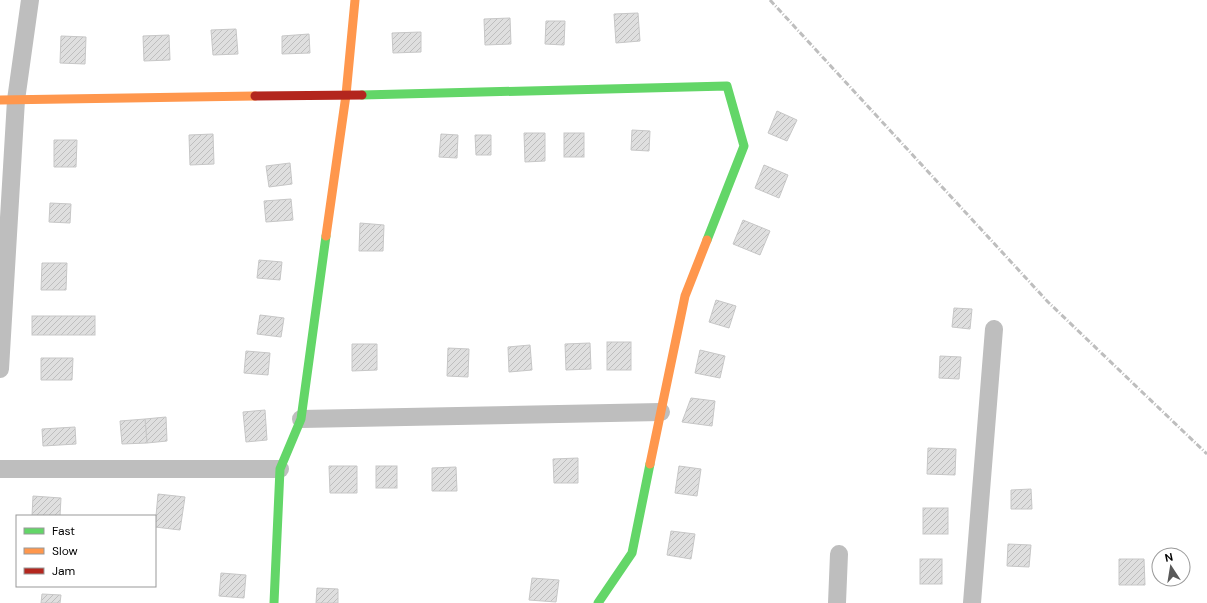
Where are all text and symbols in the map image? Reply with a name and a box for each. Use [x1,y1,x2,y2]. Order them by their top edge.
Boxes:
legend [16,515,156,587]
text: Fast [52,523,75,539]
text: Slow [52,543,78,559]
north arrow [1151,547,1191,587]
text: N [1164,550,1174,565]
text: Jam [52,563,75,579]

